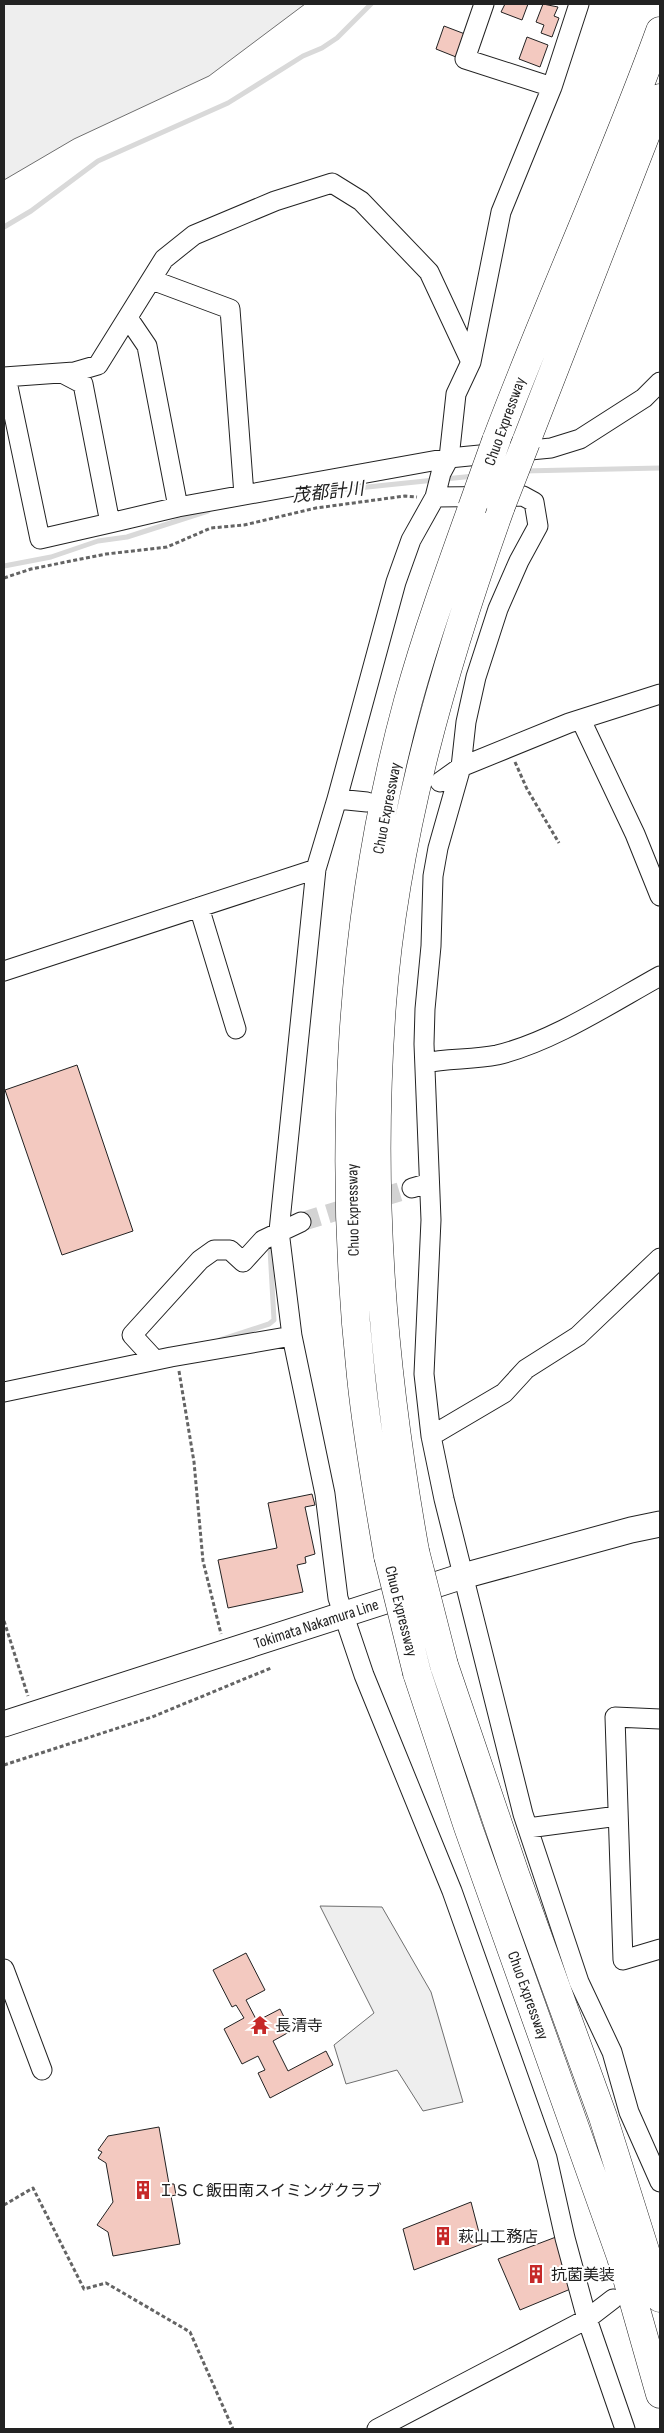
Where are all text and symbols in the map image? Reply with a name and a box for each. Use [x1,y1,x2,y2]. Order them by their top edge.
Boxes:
street label: Chuo Expressway [481,375,530,468]
water label: 茂都計川 [291,478,367,507]
street label: Chuo Expressway [369,761,406,856]
street label: Chuo Expressway [343,1163,364,1257]
street label: Chuo Expressway [380,1564,421,1659]
street label: Tokimata Nakamura Line [252,1595,381,1654]
street label: Chuo Expressway [503,1949,552,2042]
temple icon: 長清寺 [249,2014,271,2036]
place label: 長清寺 [275,2017,323,2036]
building icon: ＩＳＣ飯田南スイミングクラブ [132,2179,154,2201]
place label: ＩＳＣ飯田南スイミングクラブ [158,2182,382,2201]
building icon: 萩山工務店 [432,2225,454,2247]
place label: 萩山工務店 [458,2228,538,2247]
building icon: 抗菌美装 [525,2263,547,2285]
place label: 抗菌美装 [551,2266,615,2285]

